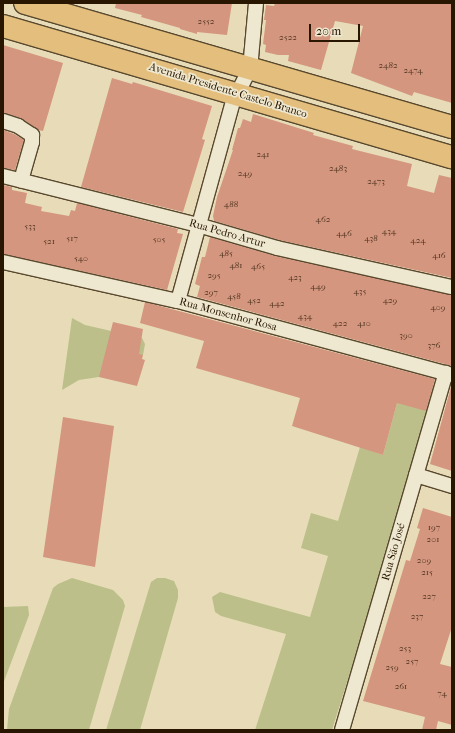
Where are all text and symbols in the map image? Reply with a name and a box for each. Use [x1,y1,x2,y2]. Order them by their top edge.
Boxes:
house number: 2552 [198,16,214,26]
scale bar [311,16,362,42]
text: 20 m [316,24,341,38]
house number: 2522 [279,32,297,42]
house number: 2482 [378,60,398,70]
street label: Avenida Presidente Castelo Branco [147,61,309,121]
house number: 2474 [403,65,423,75]
house number: 241 [256,149,270,159]
house number: 2483 [329,163,347,173]
house number: 249 [238,168,252,178]
house number: 2473 [367,176,385,186]
house number: 488 [224,199,238,209]
house number: 462 [316,214,330,224]
street label: Rua Pedro Artur [187,217,267,251]
house number: 533 [24,221,36,231]
house number: 434 [382,226,396,236]
house number: 446 [336,228,352,238]
house number: 517 [66,233,78,243]
house number: 438 [364,233,378,243]
house number: 505 [153,234,165,244]
house number: 424 [410,235,426,245]
house number: 521 [43,236,55,246]
house number: 485 [219,248,233,258]
house number: 416 [432,250,446,260]
house number: 540 [74,253,88,263]
house number: 481 [229,260,243,270]
house number: 465 [251,261,265,271]
house number: 295 [207,270,221,280]
house number: 423 [288,272,302,282]
house number: 449 [310,281,326,291]
house number: 435 [354,286,366,296]
house number: 297 [204,287,218,297]
house number: 458 [227,291,241,301]
house number: 452 [247,295,261,305]
house number: 429 [383,295,397,305]
street label: Rua Monsenhor Rosa [178,296,278,334]
house number: 442 [269,298,285,308]
house number: 409 [431,302,445,312]
house number: 434 [298,311,312,321]
house number: 422 [333,318,347,328]
house number: 410 [357,318,371,328]
house number: 390 [399,330,413,340]
house number: 376 [428,340,440,350]
street label: Rua São José [380,522,408,582]
house number: 197 [428,522,440,532]
house number: 201 [427,534,439,544]
house number: 209 [417,555,431,565]
house number: 215 [421,567,433,577]
house number: 227 [422,591,436,601]
house number: 237 [411,611,423,621]
house number: 253 [399,643,411,653]
house number: 257 [406,656,418,666]
house number: 259 [385,662,399,672]
house number: 261 [395,681,407,691]
house number: 74 [437,688,447,698]

